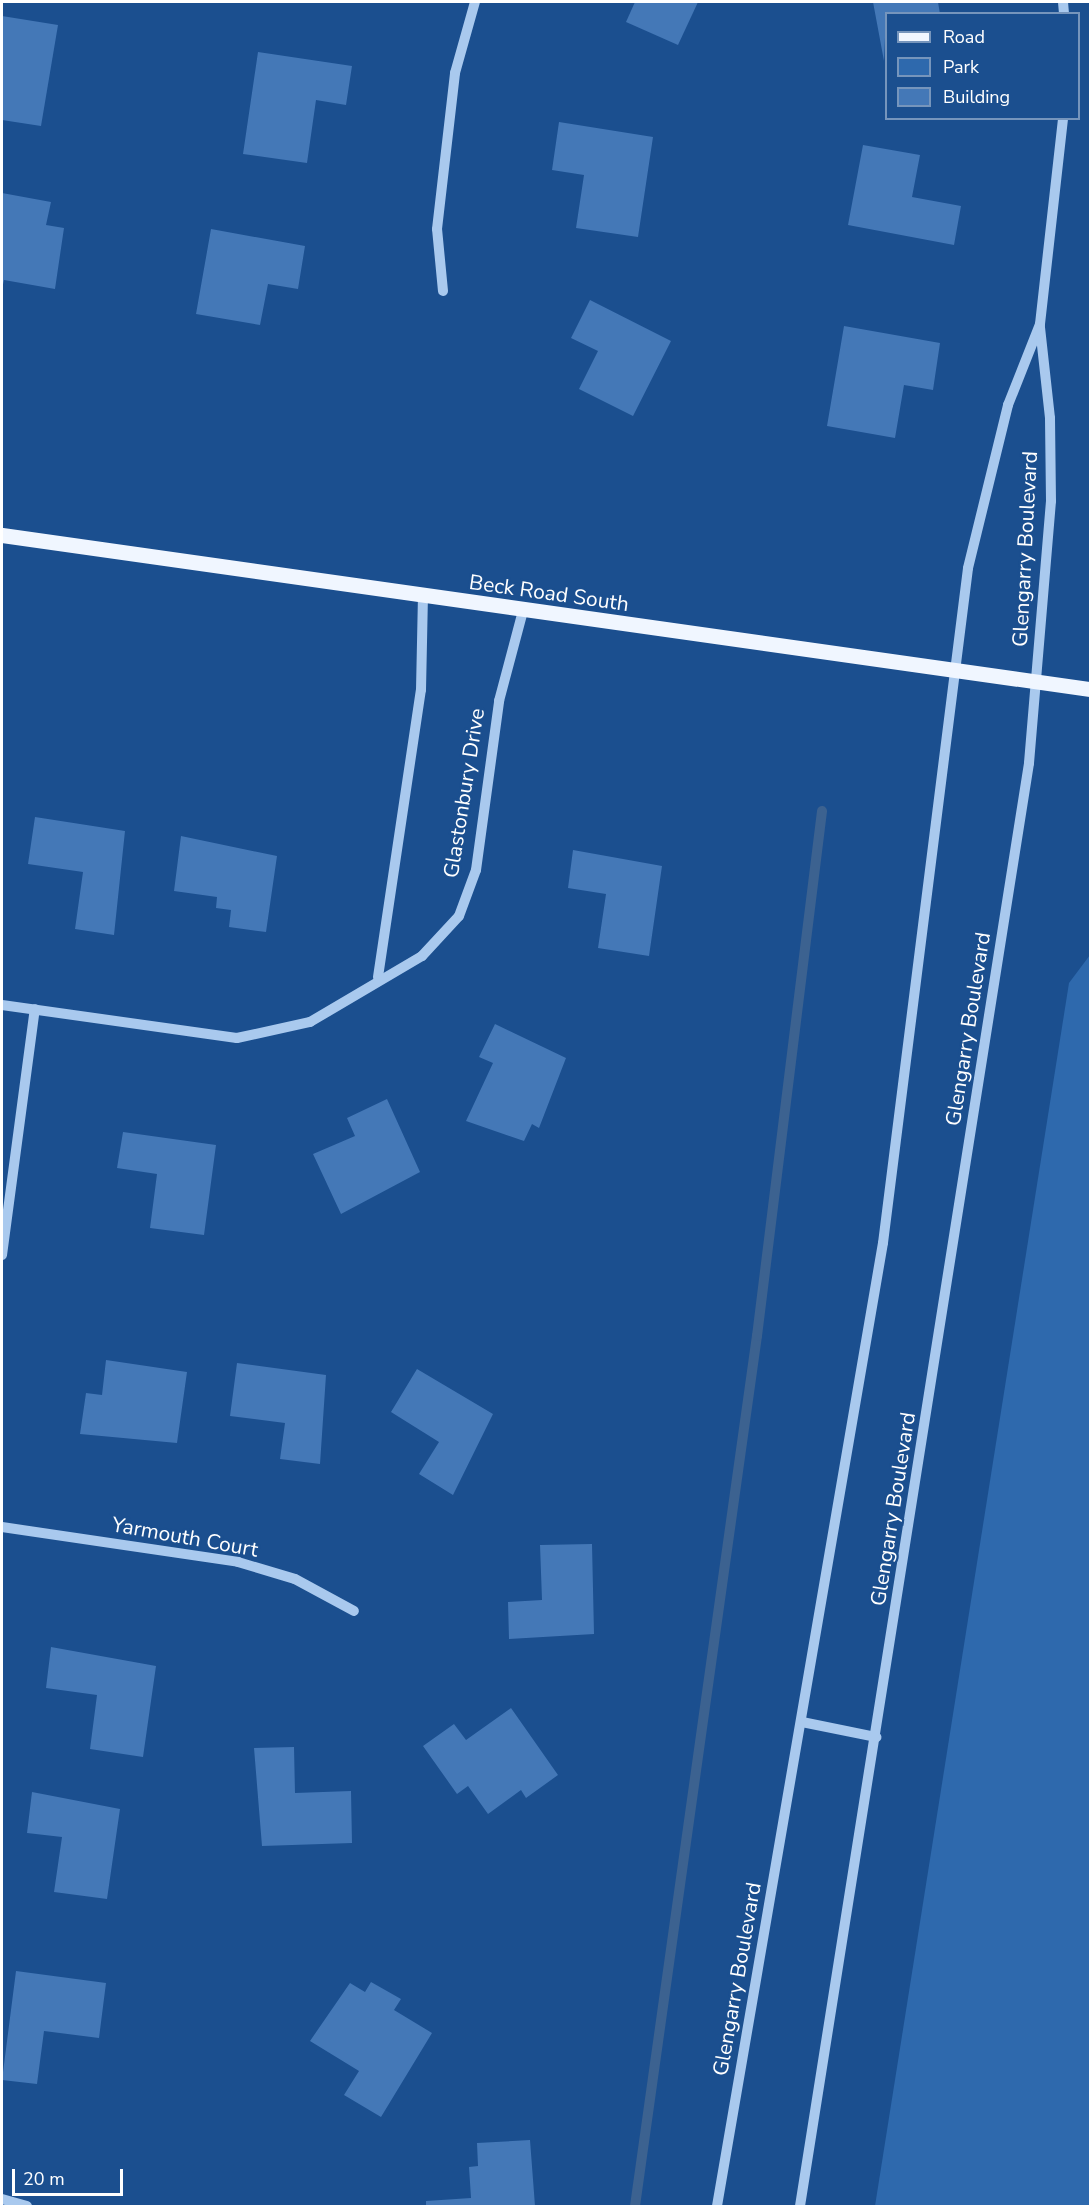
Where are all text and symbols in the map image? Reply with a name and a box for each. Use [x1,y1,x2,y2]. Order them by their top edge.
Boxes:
legend [885,12,1080,120]
text: Road [943,25,985,49]
text: Park [943,55,979,79]
text: Building [943,85,1010,109]
street label: Glengarry Boulevard [1007,451,1043,647]
street label: Beck Road South [468,569,630,617]
street label: Glastonbury Drive [438,706,490,880]
street label: Glengarry Boulevard [940,930,996,1128]
street label: Glengarry Boulevard [865,1410,921,1608]
street label: Yarmouth Court [110,1512,260,1562]
street label: Glengarry Boulevard [708,1880,766,2078]
scale bar [15,2157,126,2195]
text: 20 m [23,2167,65,2191]

